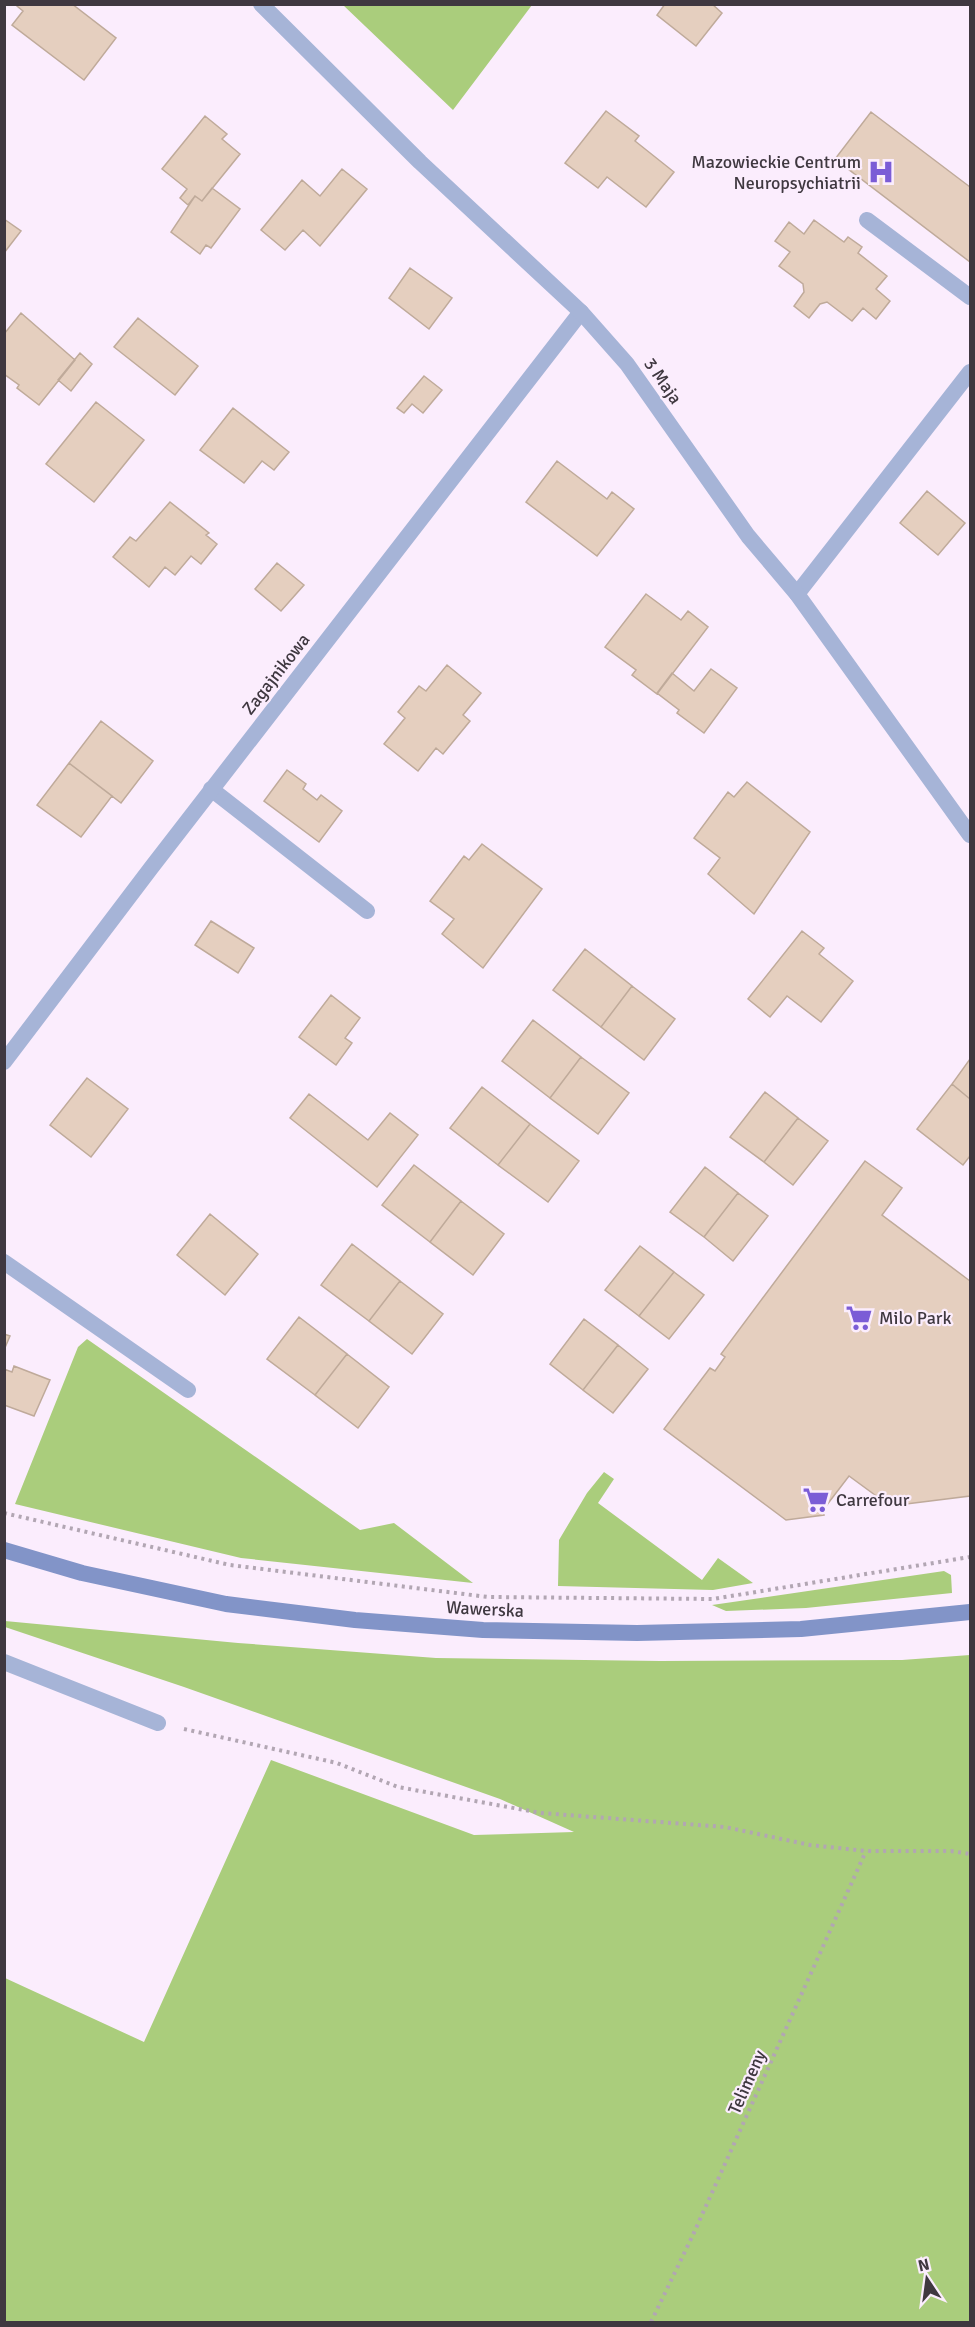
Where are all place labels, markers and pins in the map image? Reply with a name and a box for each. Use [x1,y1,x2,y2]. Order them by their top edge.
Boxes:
place label: Mazowieckie Centrum Neuropsychiatrii [691,151,861,194]
hospital icon: Mazowieckie Centrum Neuropsychiatrii [866,157,896,187]
supermarket icon: Milo Park [844,1303,874,1333]
place label: Milo Park [879,1307,951,1329]
supermarket icon: Carrefour [801,1485,831,1515]
place label: Carrefour [836,1489,910,1511]

